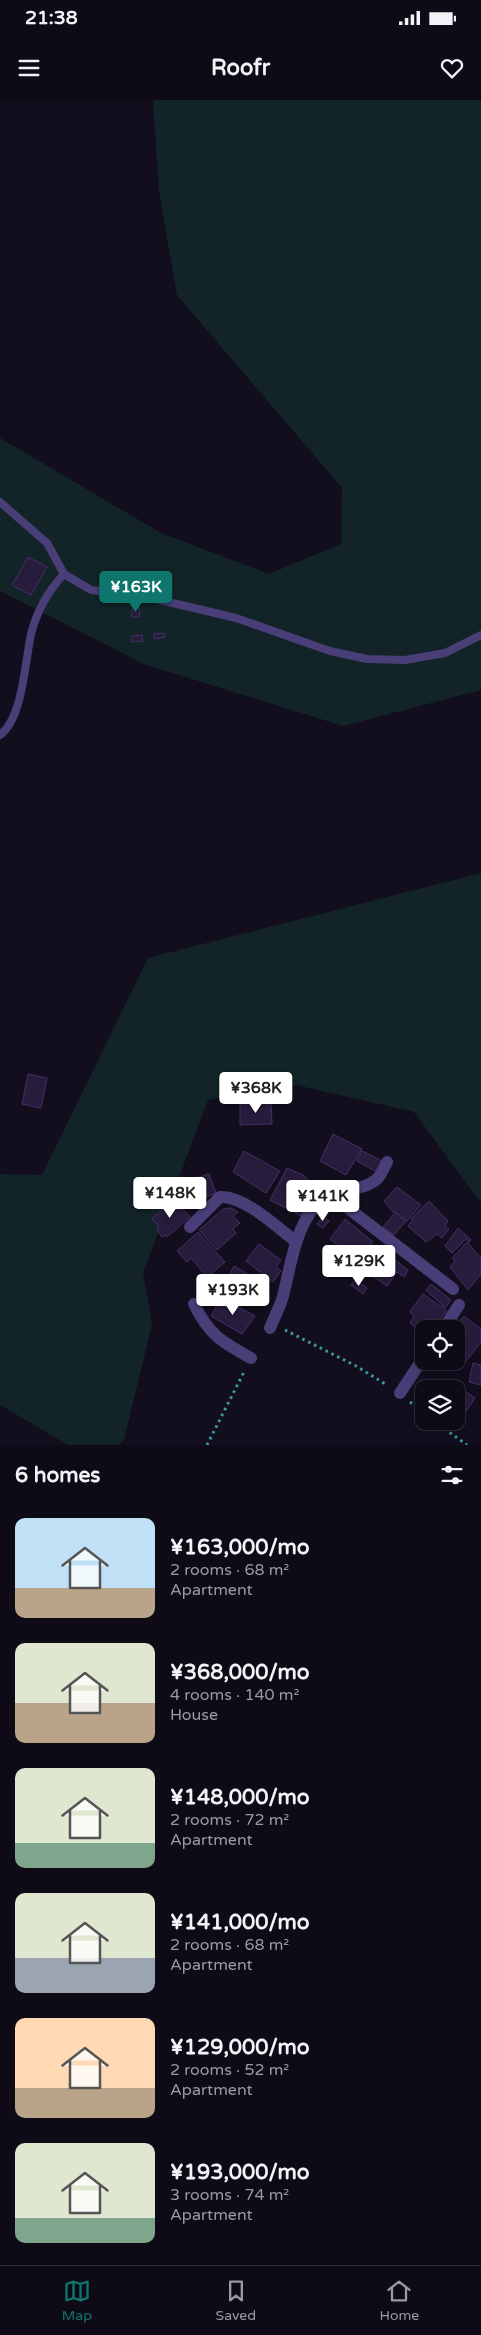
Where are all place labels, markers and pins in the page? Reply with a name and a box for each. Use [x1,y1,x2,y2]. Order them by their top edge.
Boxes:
pin: ¥163K [101,570,171,613]
pin: ¥368K [221,1072,291,1114]
pin: ¥148K [135,1176,205,1219]
pin: ¥141K [288,1180,358,1222]
pin: ¥129K [324,1244,394,1287]
pin: ¥193K [198,1274,268,1316]

